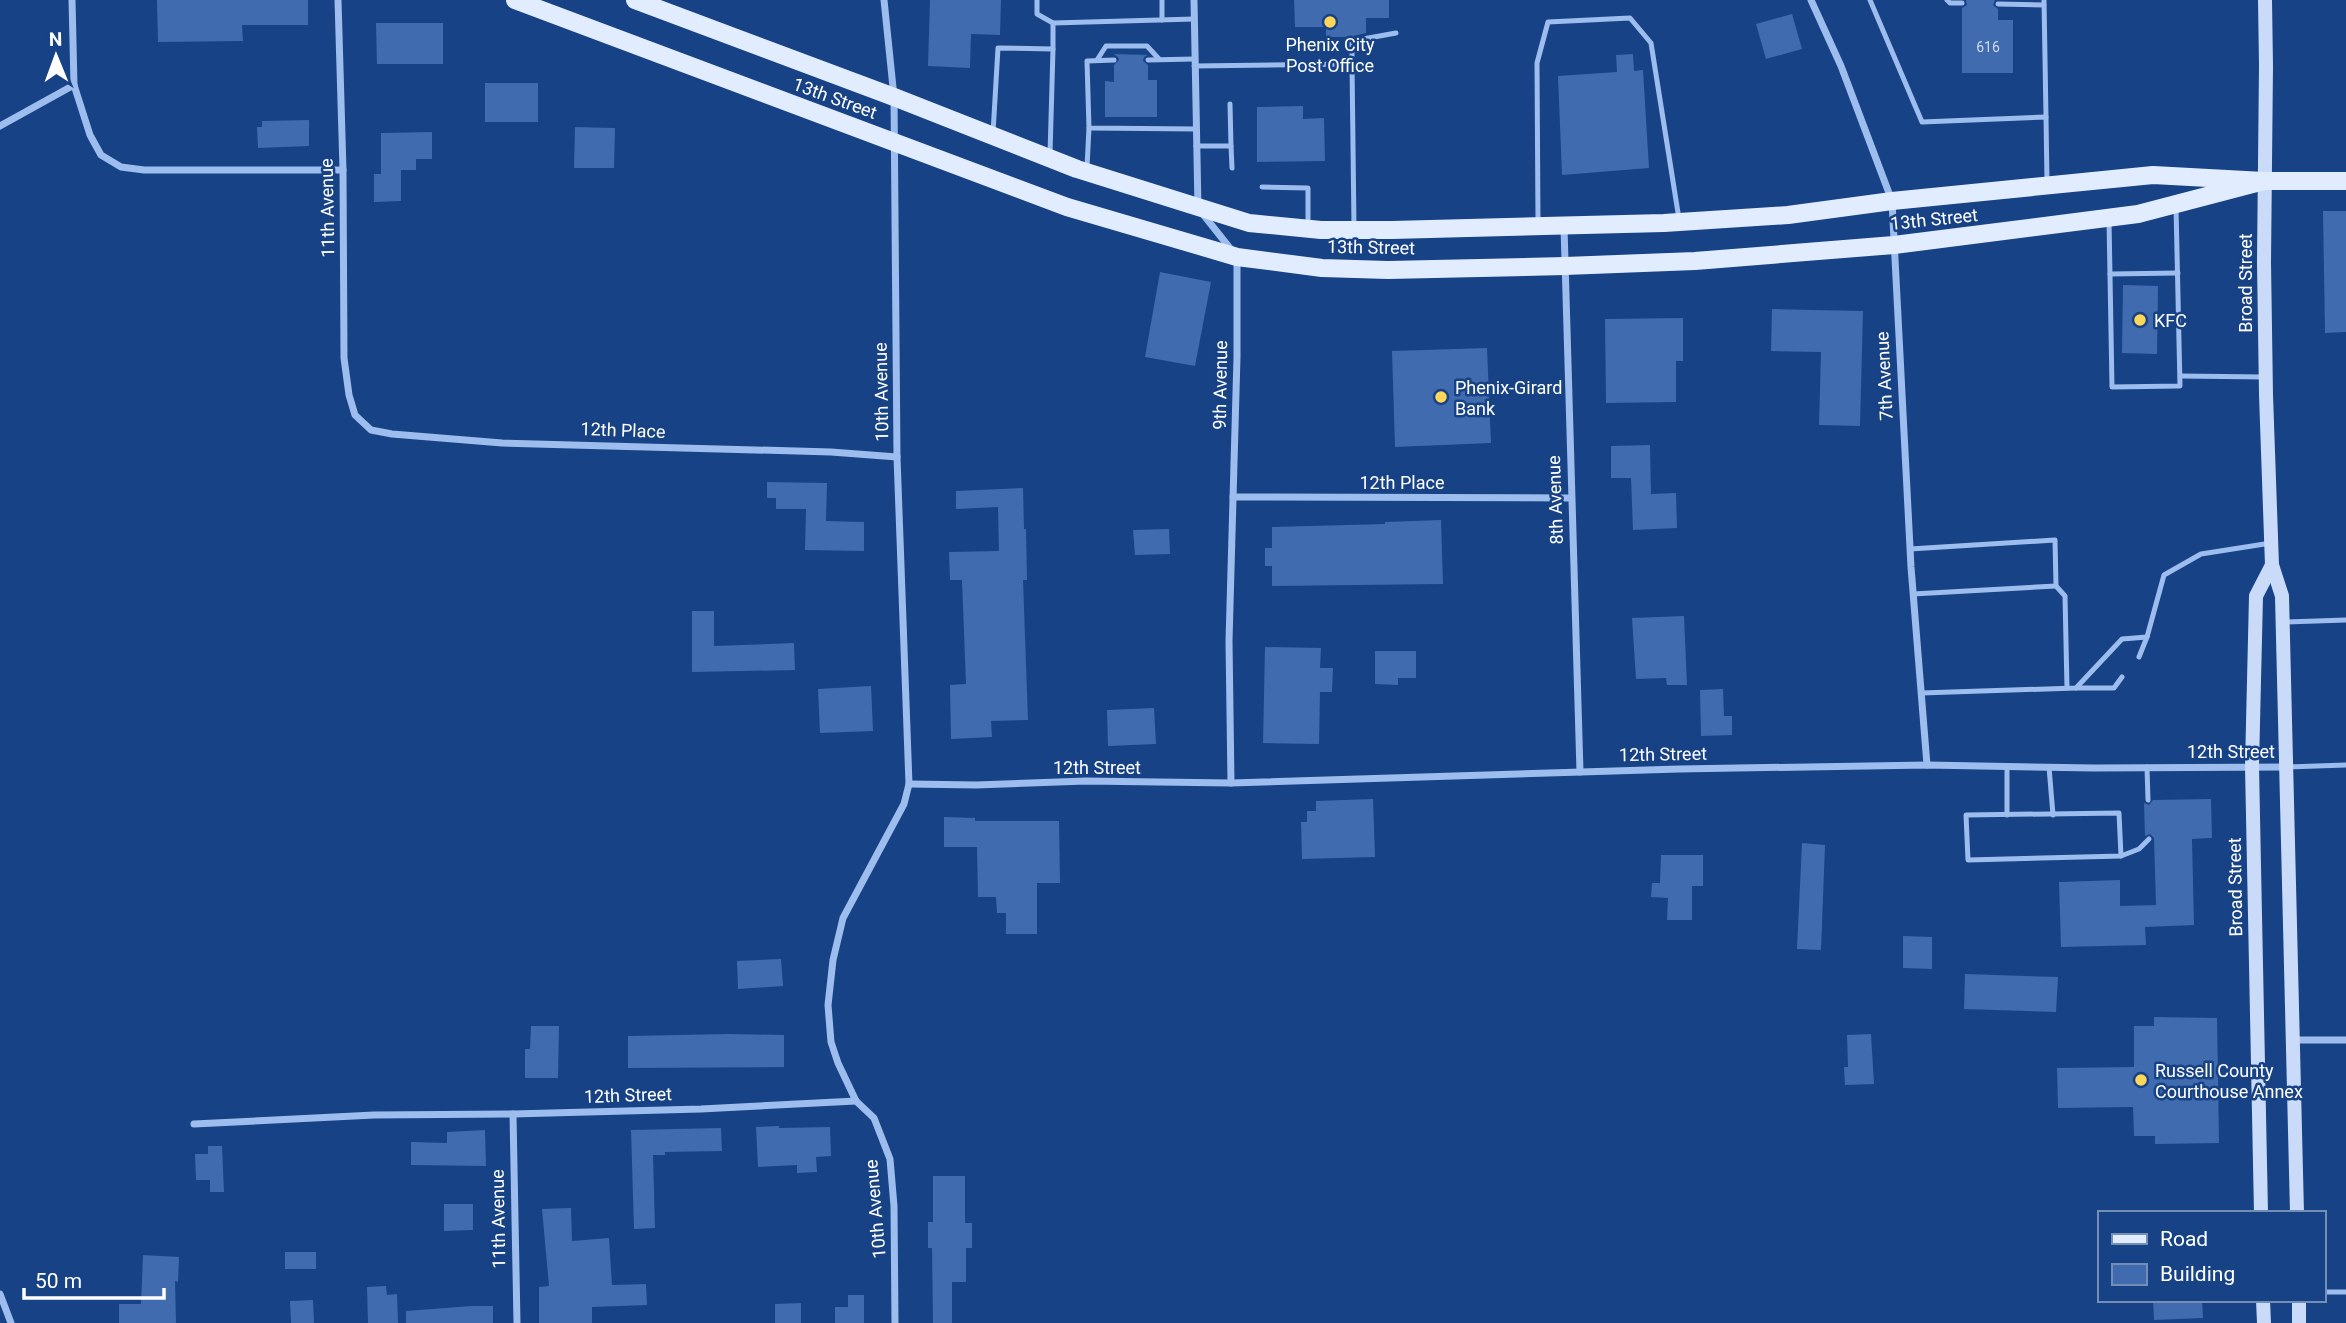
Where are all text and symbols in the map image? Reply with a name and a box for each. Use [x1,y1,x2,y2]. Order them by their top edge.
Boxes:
marker: Phenix City Post Office [1322,14,1338,30]
north arrow [21,21,91,91]
text: N [49,28,63,51]
place label: Phenix City Post Office [1285,34,1375,76]
house number: 616 [1976,39,2000,55]
street label: 13th Street [790,73,880,123]
street label: 11th Avenue [316,158,338,258]
street label: 13th Street [1889,204,1979,234]
street label: Broad Street [2235,233,2256,333]
street label: 13th Street [1327,236,1415,258]
place label: KFC [2154,310,2187,331]
marker: KFC [2132,312,2148,328]
street label: 7th Avenue [1871,331,1897,421]
street label: 9th Avenue [1209,340,1231,430]
street label: 10th Avenue [870,342,892,442]
place label: Phenix-Girard Bank [1455,377,1562,419]
marker: Phenix-Girard Bank [1433,389,1449,405]
street label: 12th Place [580,418,666,442]
street label: 8th Avenue [1543,455,1567,545]
street label: 12th Place [1360,472,1445,493]
street label: 12th Street [2187,741,2275,762]
street label: 12th Street [1619,743,1707,765]
street label: 12th Street [1053,757,1141,778]
street label: Broad Street [2224,837,2246,937]
place label: Russell County Courthouse Annex [2155,1060,2303,1102]
marker: Russell County Courthouse Annex [2133,1072,2149,1088]
street label: 12th Street [584,1083,672,1107]
street label: 10th Avenue [860,1159,890,1259]
street label: 11th Avenue [487,1169,509,1269]
legend [2098,1211,2325,1302]
text: Road [2160,1227,2208,1251]
scale bar [24,1256,164,1300]
text: Building [2160,1262,2235,1286]
text: 50 m [35,1269,82,1293]

